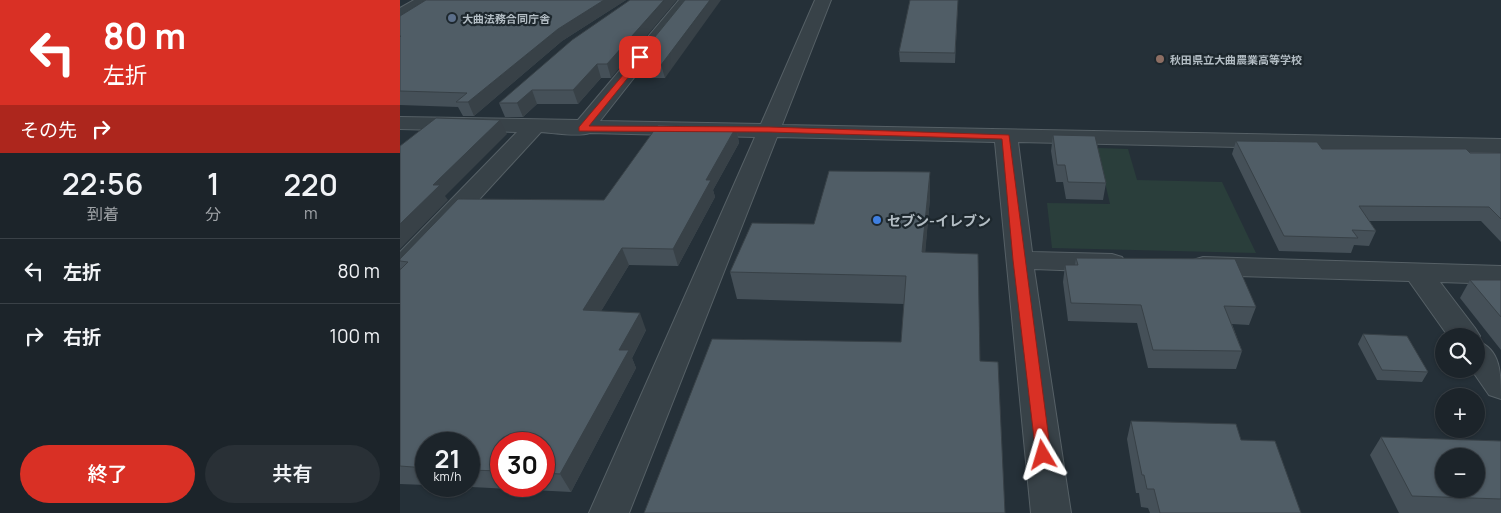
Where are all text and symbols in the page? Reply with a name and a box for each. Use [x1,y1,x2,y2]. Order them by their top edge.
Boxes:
place label: 大曲法務合同庁舎 [462,11,551,26]
text: 80 m [103,12,186,60]
marker: 大曲法務合同庁舎 [446,12,458,24]
icon: left [20,20,85,85]
pin [619,36,661,78]
icon: arrive [626,43,654,71]
place label: 秋田県立大曲農業高等学校 [1170,52,1302,67]
marker: 秋田県立大曲農業高等学校 [1154,53,1166,65]
text: 左折 [103,60,147,90]
icon: right [87,115,115,143]
text: その先 [20,117,77,143]
text: 22:56 [62,163,143,204]
text: 1 [207,163,220,204]
text: 220 [283,164,338,205]
text: m [304,202,317,224]
text: 到着 [87,203,119,225]
text: 分 [205,203,221,225]
place label: セブン-イレブン [887,211,991,230]
marker: セブン-イレブン [871,214,883,226]
icon: left [20,257,48,285]
text: 80 m [337,258,380,284]
text: 左折 [63,259,101,285]
icon: right [20,322,48,350]
text: 100 m [329,323,380,349]
text: 右折 [63,324,101,350]
map controls [1435,328,1485,498]
button: search [1435,328,1485,378]
button: + [1435,388,1485,438]
position arrow [1016,428,1068,480]
speed limit sign: 30 [490,432,555,497]
text: 21 [435,441,460,476]
button: 終了 [20,445,195,503]
button: 共有 [205,445,380,503]
button: − [1435,448,1485,498]
text: km/h [434,468,461,485]

